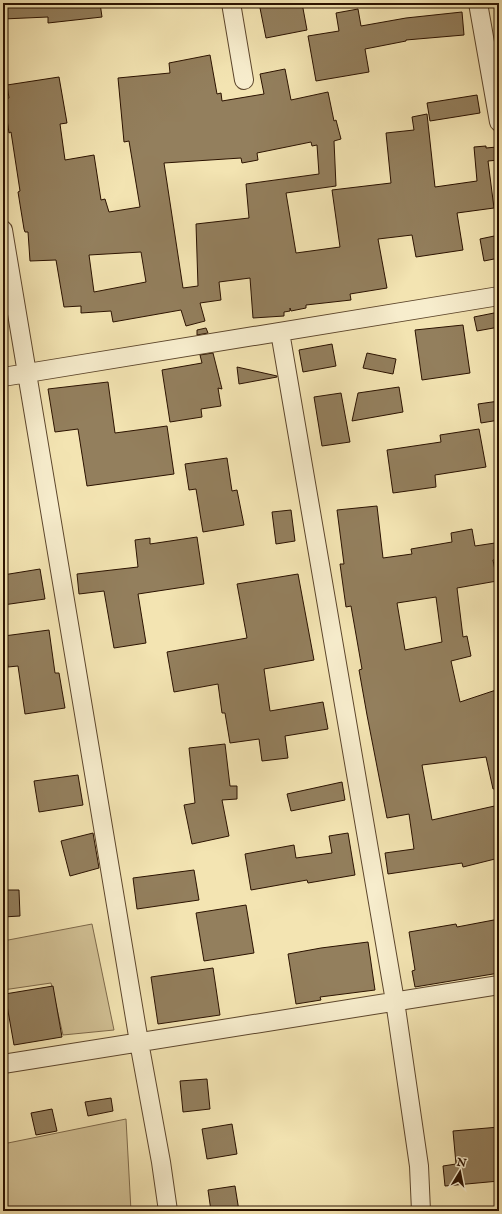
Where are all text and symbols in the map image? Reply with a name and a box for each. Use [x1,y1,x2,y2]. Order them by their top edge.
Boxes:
north arrow [440,1152,480,1192]
text: N [455,1155,468,1171]

